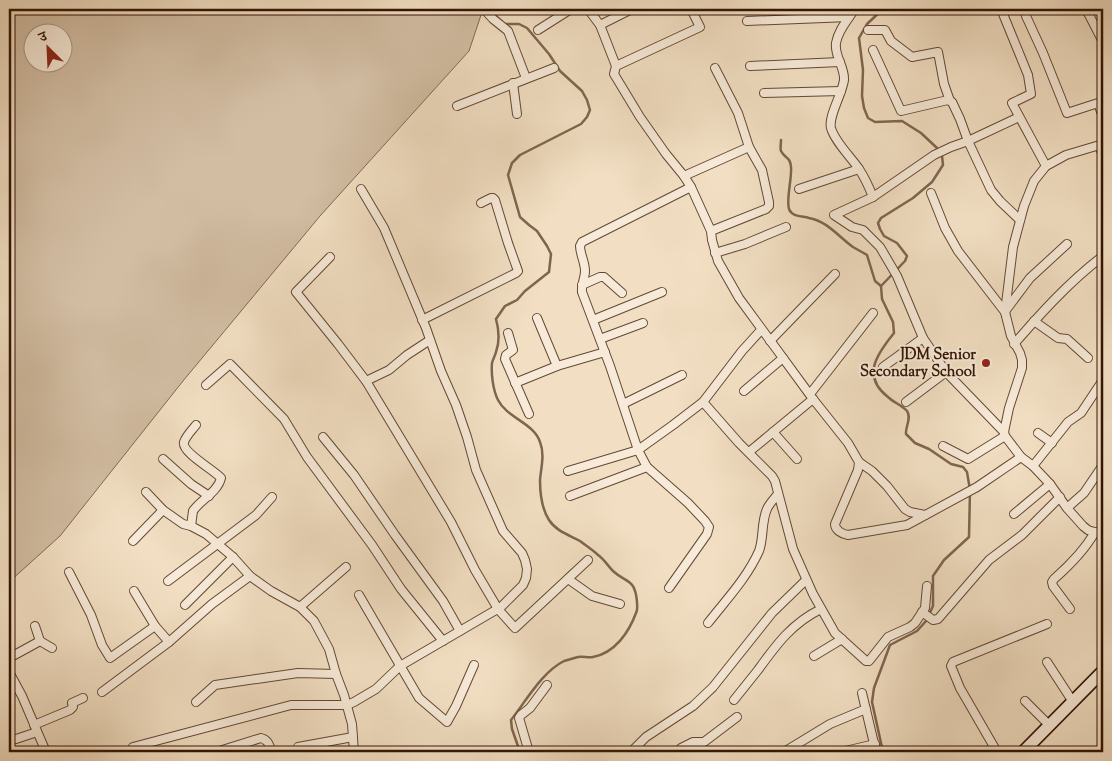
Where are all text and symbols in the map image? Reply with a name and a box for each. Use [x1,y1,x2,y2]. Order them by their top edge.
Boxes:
north arrow [22,22,72,72]
text: उ [35,27,52,49]
place label: JDM Senior Secondary School [860,345,977,383]
marker: JDM Senior Secondary School [980,357,992,369]

